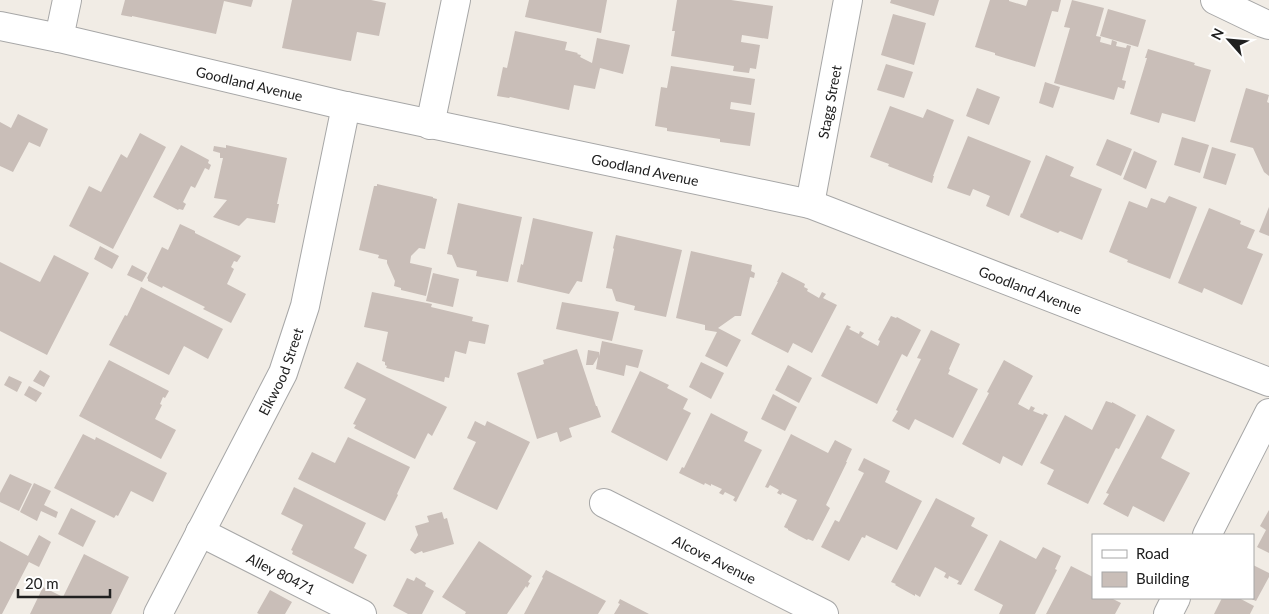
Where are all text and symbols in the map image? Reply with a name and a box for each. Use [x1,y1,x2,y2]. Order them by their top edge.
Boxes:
north arrow [1204,15,1254,65]
text: N [1207,25,1227,43]
street label: Goodland Avenue [194,62,305,104]
street label: Stagg Street [814,64,844,140]
street label: Goodland Avenue [590,150,701,189]
street label: Goodland Avenue [977,262,1085,317]
street label: Elkwood Street [254,325,306,418]
street label: Alcove Avenue [670,531,759,587]
legend [1092,534,1254,599]
text: Road [1136,544,1169,562]
street label: Alley 80471 [244,549,318,597]
scale bar [18,566,110,598]
text: Building [1136,569,1189,587]
text: 20 m [25,574,59,592]

